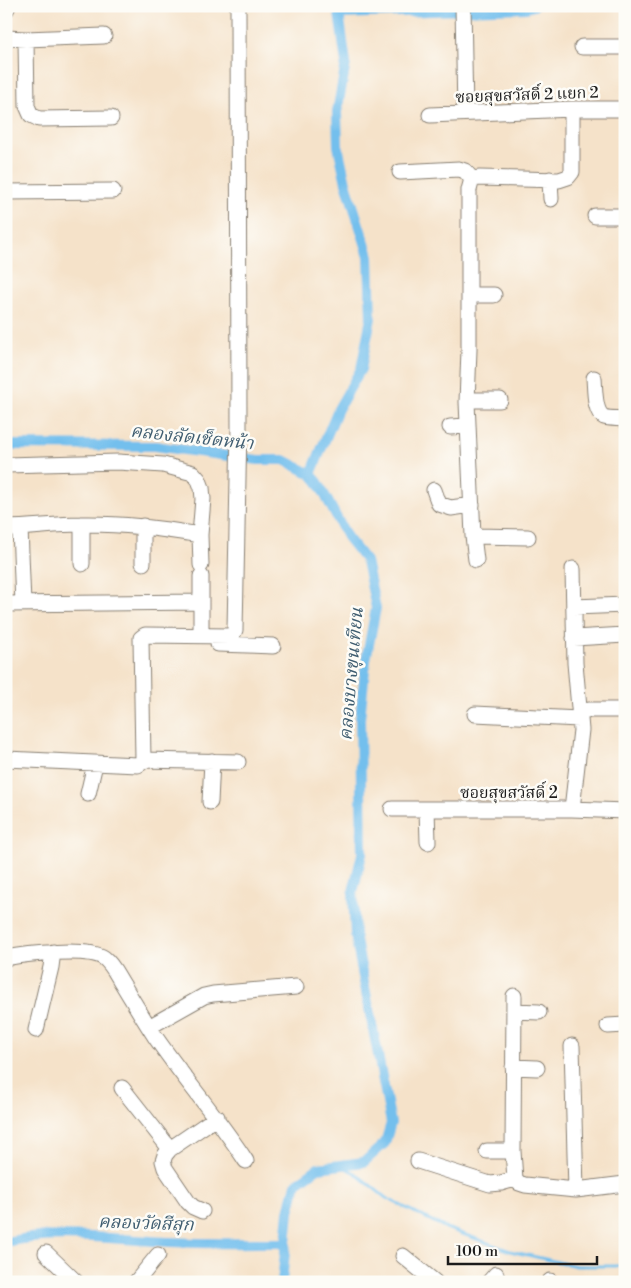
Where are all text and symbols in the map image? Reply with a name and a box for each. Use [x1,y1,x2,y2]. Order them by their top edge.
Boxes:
street label: ซอยสุขสวัสดิ์ 2 แยก 2 [455,81,599,108]
water label: คลองลัดเช็ดหน้า [129,420,256,456]
water label: คลองบางขุนเทียน [334,607,369,741]
street label: ซอยสุขสวัสดิ์ 2 [460,781,558,804]
water label: คลองวัดสีสุก [98,1210,195,1237]
scale bar [448,1233,597,1265]
text: 100 m [456,1242,498,1261]

